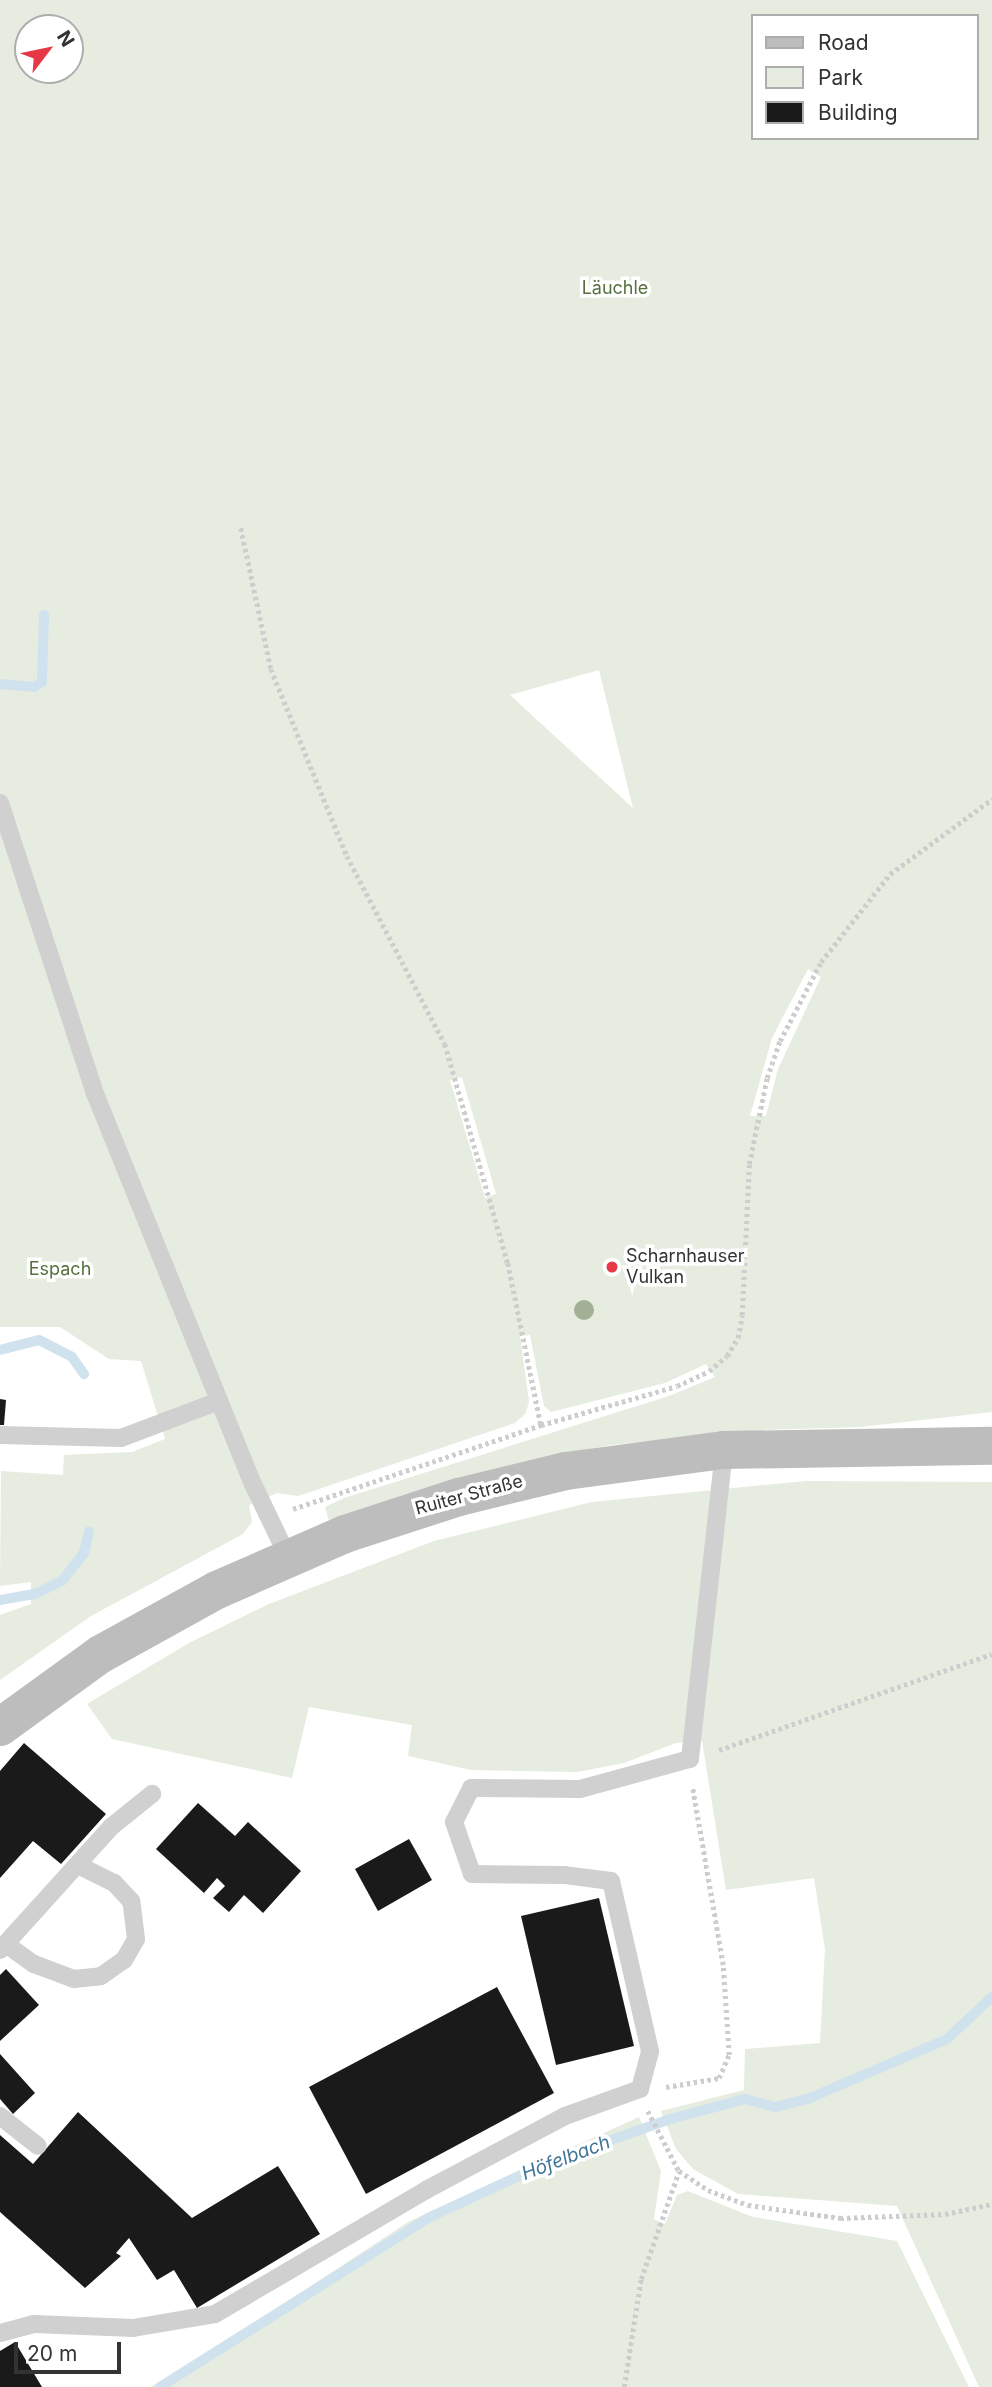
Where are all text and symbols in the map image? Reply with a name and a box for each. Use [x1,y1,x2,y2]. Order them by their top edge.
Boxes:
north arrow [14,14,84,84]
legend [750,14,978,140]
text: N [52,26,79,51]
text: Road [818,30,869,55]
text: Park [818,65,863,90]
text: Building [818,100,898,125]
park label: Läuchle [582,277,648,299]
place label: Scharnhauser Vulkan [626,1246,744,1288]
park label: Espach [29,1258,91,1280]
marker: Scharnhauser Vulkan [604,1259,620,1275]
street label: Ruiter Straße [413,1470,525,1520]
water label: Höfelbach [519,2131,613,2185]
scale bar [18,2328,124,2372]
text: 20 m [27,2341,77,2366]

